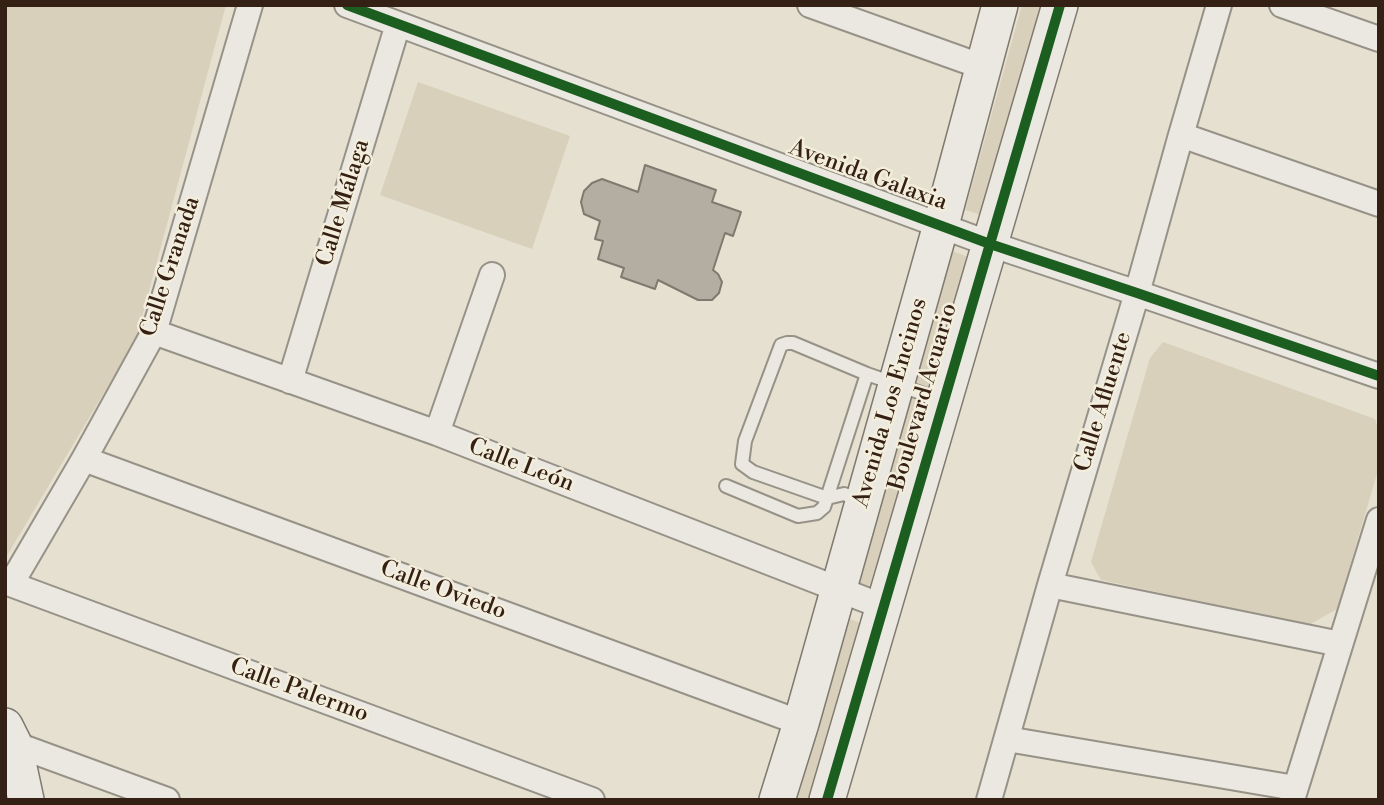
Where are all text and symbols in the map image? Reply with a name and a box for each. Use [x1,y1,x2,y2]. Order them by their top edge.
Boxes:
street label: Avenida Galaxia [785,135,951,217]
street label: Calle Málaga [312,136,376,270]
street label: Calle Granada [135,193,207,341]
street label: Avenida Los Encinos [848,295,934,511]
street label: Boulevard Acuario [884,300,964,494]
street label: Calle Afluente [1070,329,1138,475]
street label: Calle León [464,433,578,499]
street label: Calle Oviedo [376,555,510,627]
street label: Calle Palermo [226,653,372,729]

